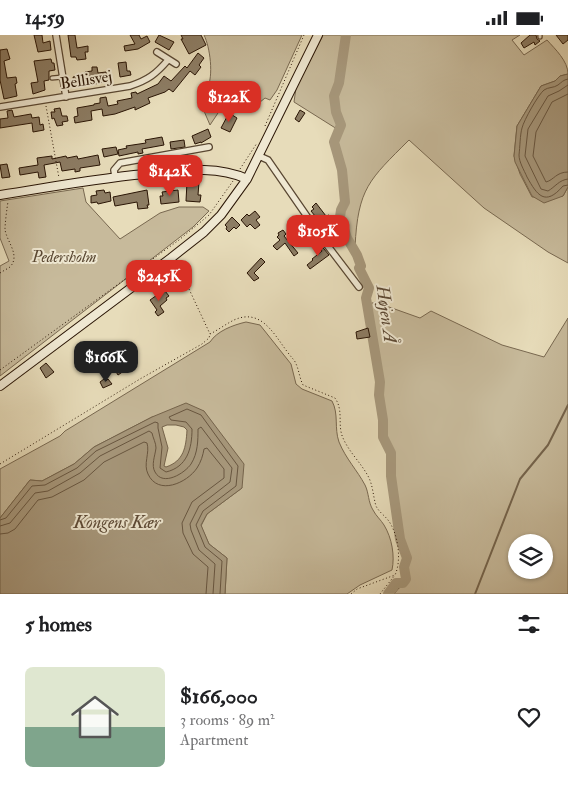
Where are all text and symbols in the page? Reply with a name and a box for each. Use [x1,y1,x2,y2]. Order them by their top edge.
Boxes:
text: 14:59 [25,6,65,30]
street label: Bellisvej [59,66,113,94]
pin: $122K [194,81,264,123]
text: $122K [208,87,250,107]
pin: $142K [135,155,205,197]
text: $142K [149,161,191,181]
pin: $105K [283,215,353,257]
text: $105K [297,221,339,241]
park label: Pedersholm [31,247,97,267]
pin: $245K [124,259,194,302]
text: $245K [137,266,181,286]
water label: Højen Å [370,283,402,346]
pin: $166K [71,341,141,383]
text: $166K [85,347,127,367]
water label: Kongens Kær [73,511,162,534]
map controls [508,534,553,579]
button: layers [508,534,553,579]
icon: filters [515,610,543,638]
text: 5 homes [25,611,92,638]
text: $166,000 [180,683,258,710]
icon: home [65,687,125,747]
icon: heart [515,703,543,731]
text: 3 rooms · 89 m² [180,710,275,730]
text: Apartment [180,730,248,750]

